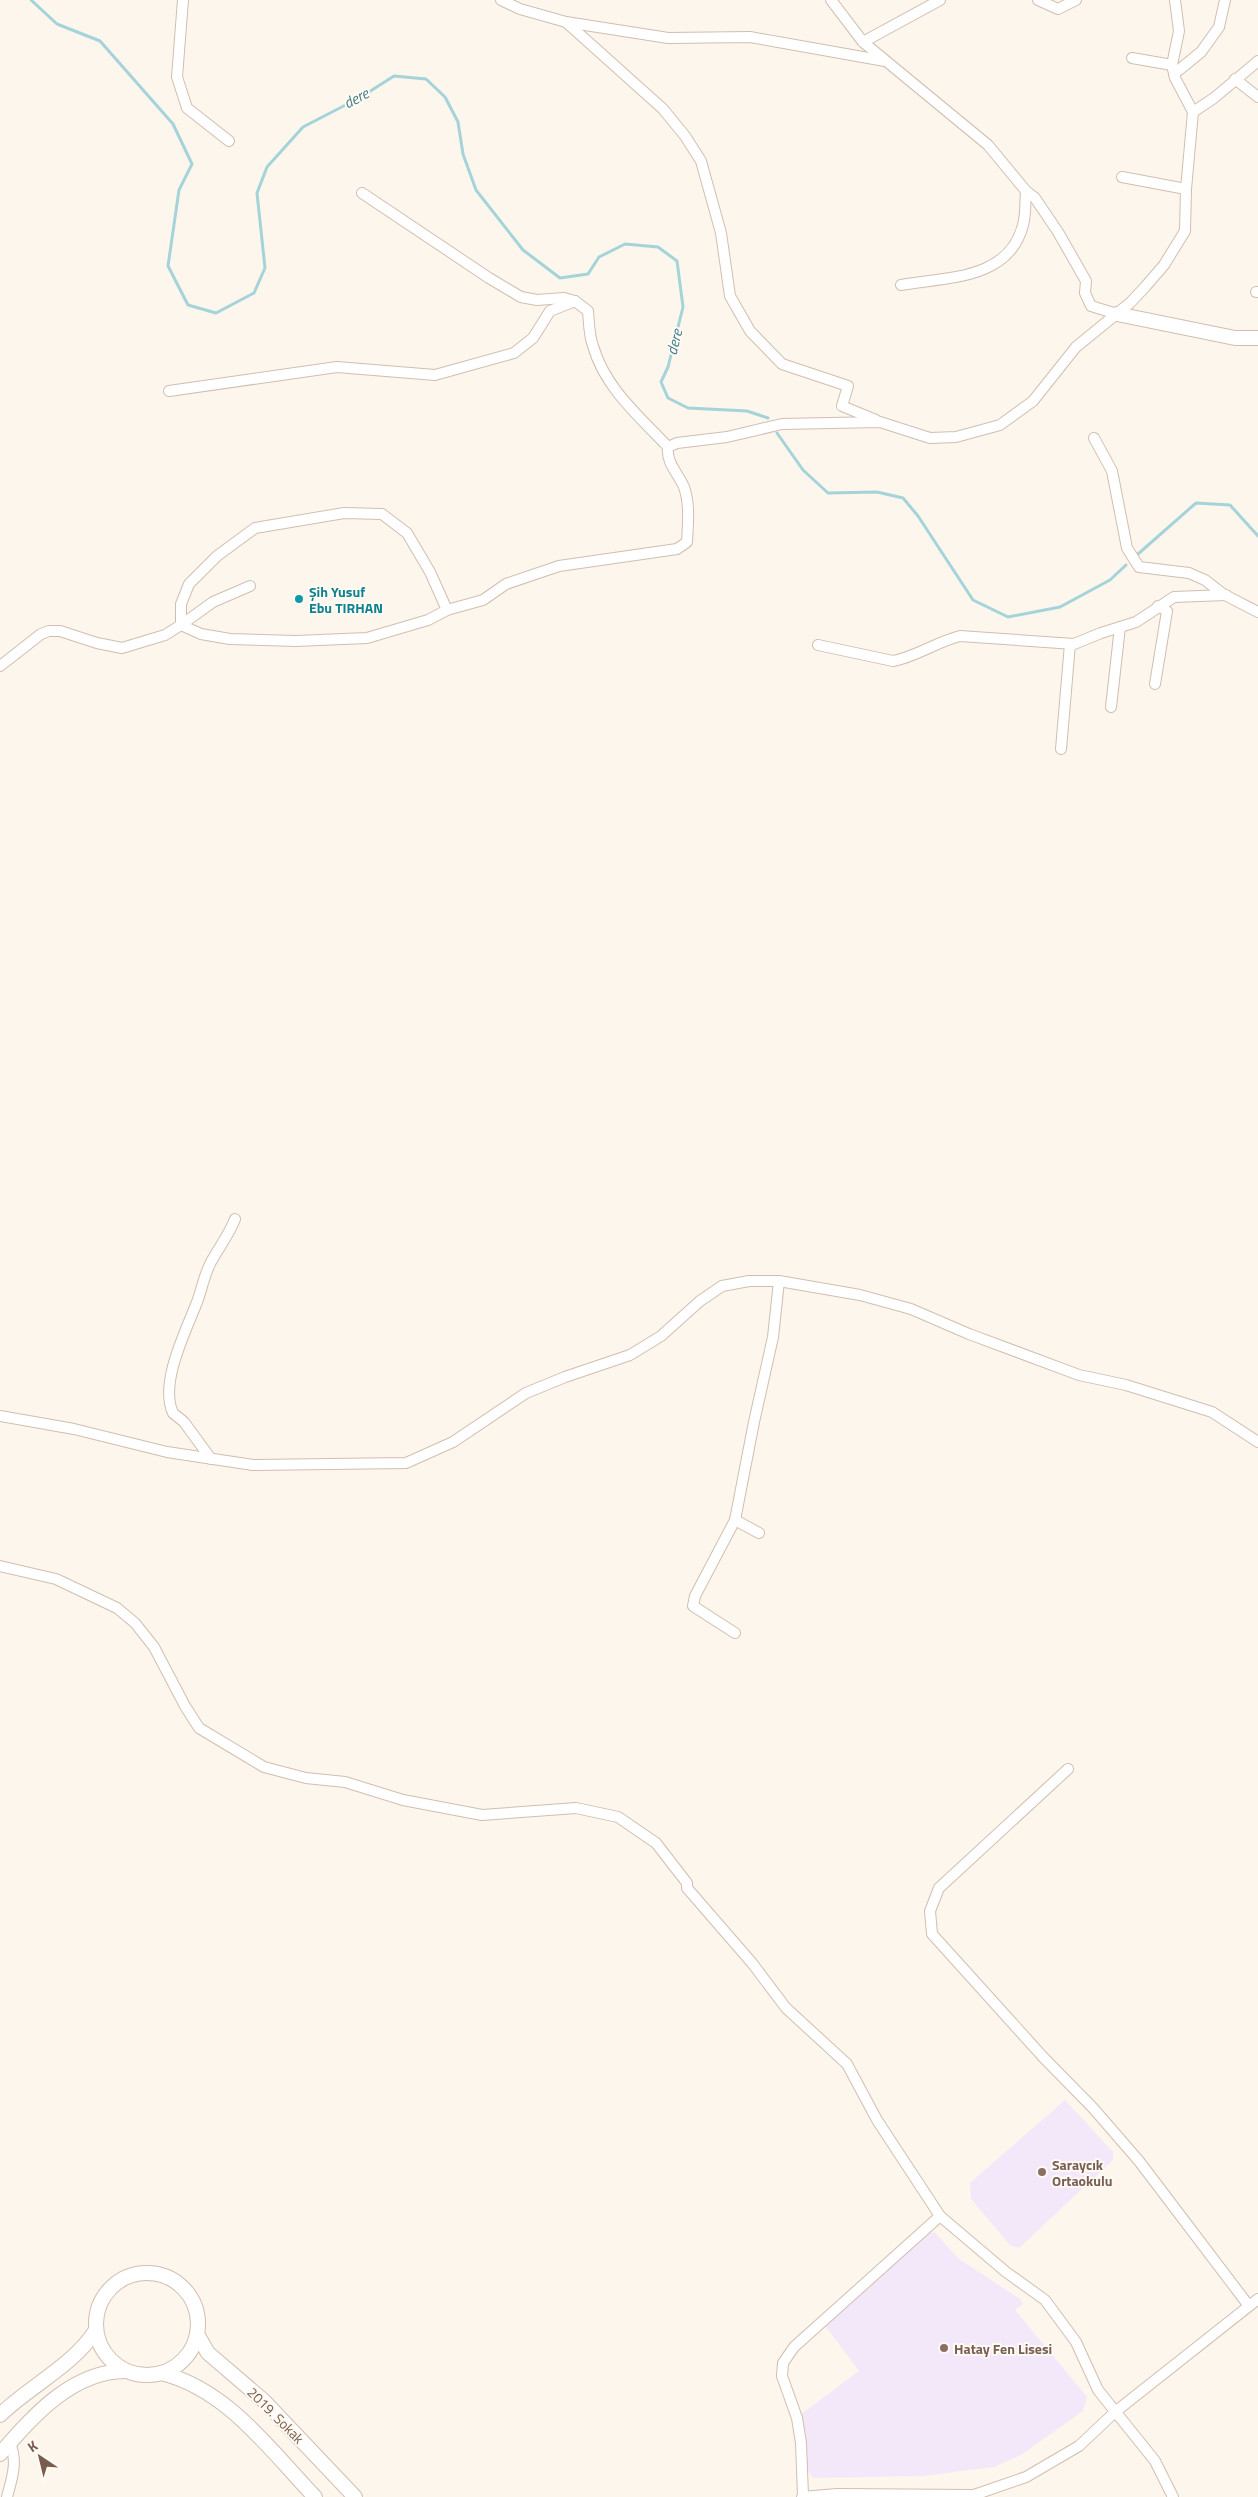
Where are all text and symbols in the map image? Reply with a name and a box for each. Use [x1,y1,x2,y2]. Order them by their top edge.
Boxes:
water label: dere [339,81,374,114]
water label: dere [660,326,689,357]
place label: Şih Yusuf Ebu TIRHAN [309,581,383,618]
marker: Şih Yusuf Ebu TIRHAN [293,593,305,605]
place label: Saraycık Ortaokulu [1052,2154,1113,2191]
marker: Saraycık Ortaokulu [1036,2166,1048,2178]
place label: Hatay Fen Lisesi [954,2338,1052,2359]
marker: Hatay Fen Lisesi [938,2342,950,2354]
street label: 2019. Sokak [243,2382,309,2448]
north arrow [15,2432,65,2482]
text: K [23,2435,42,2457]

